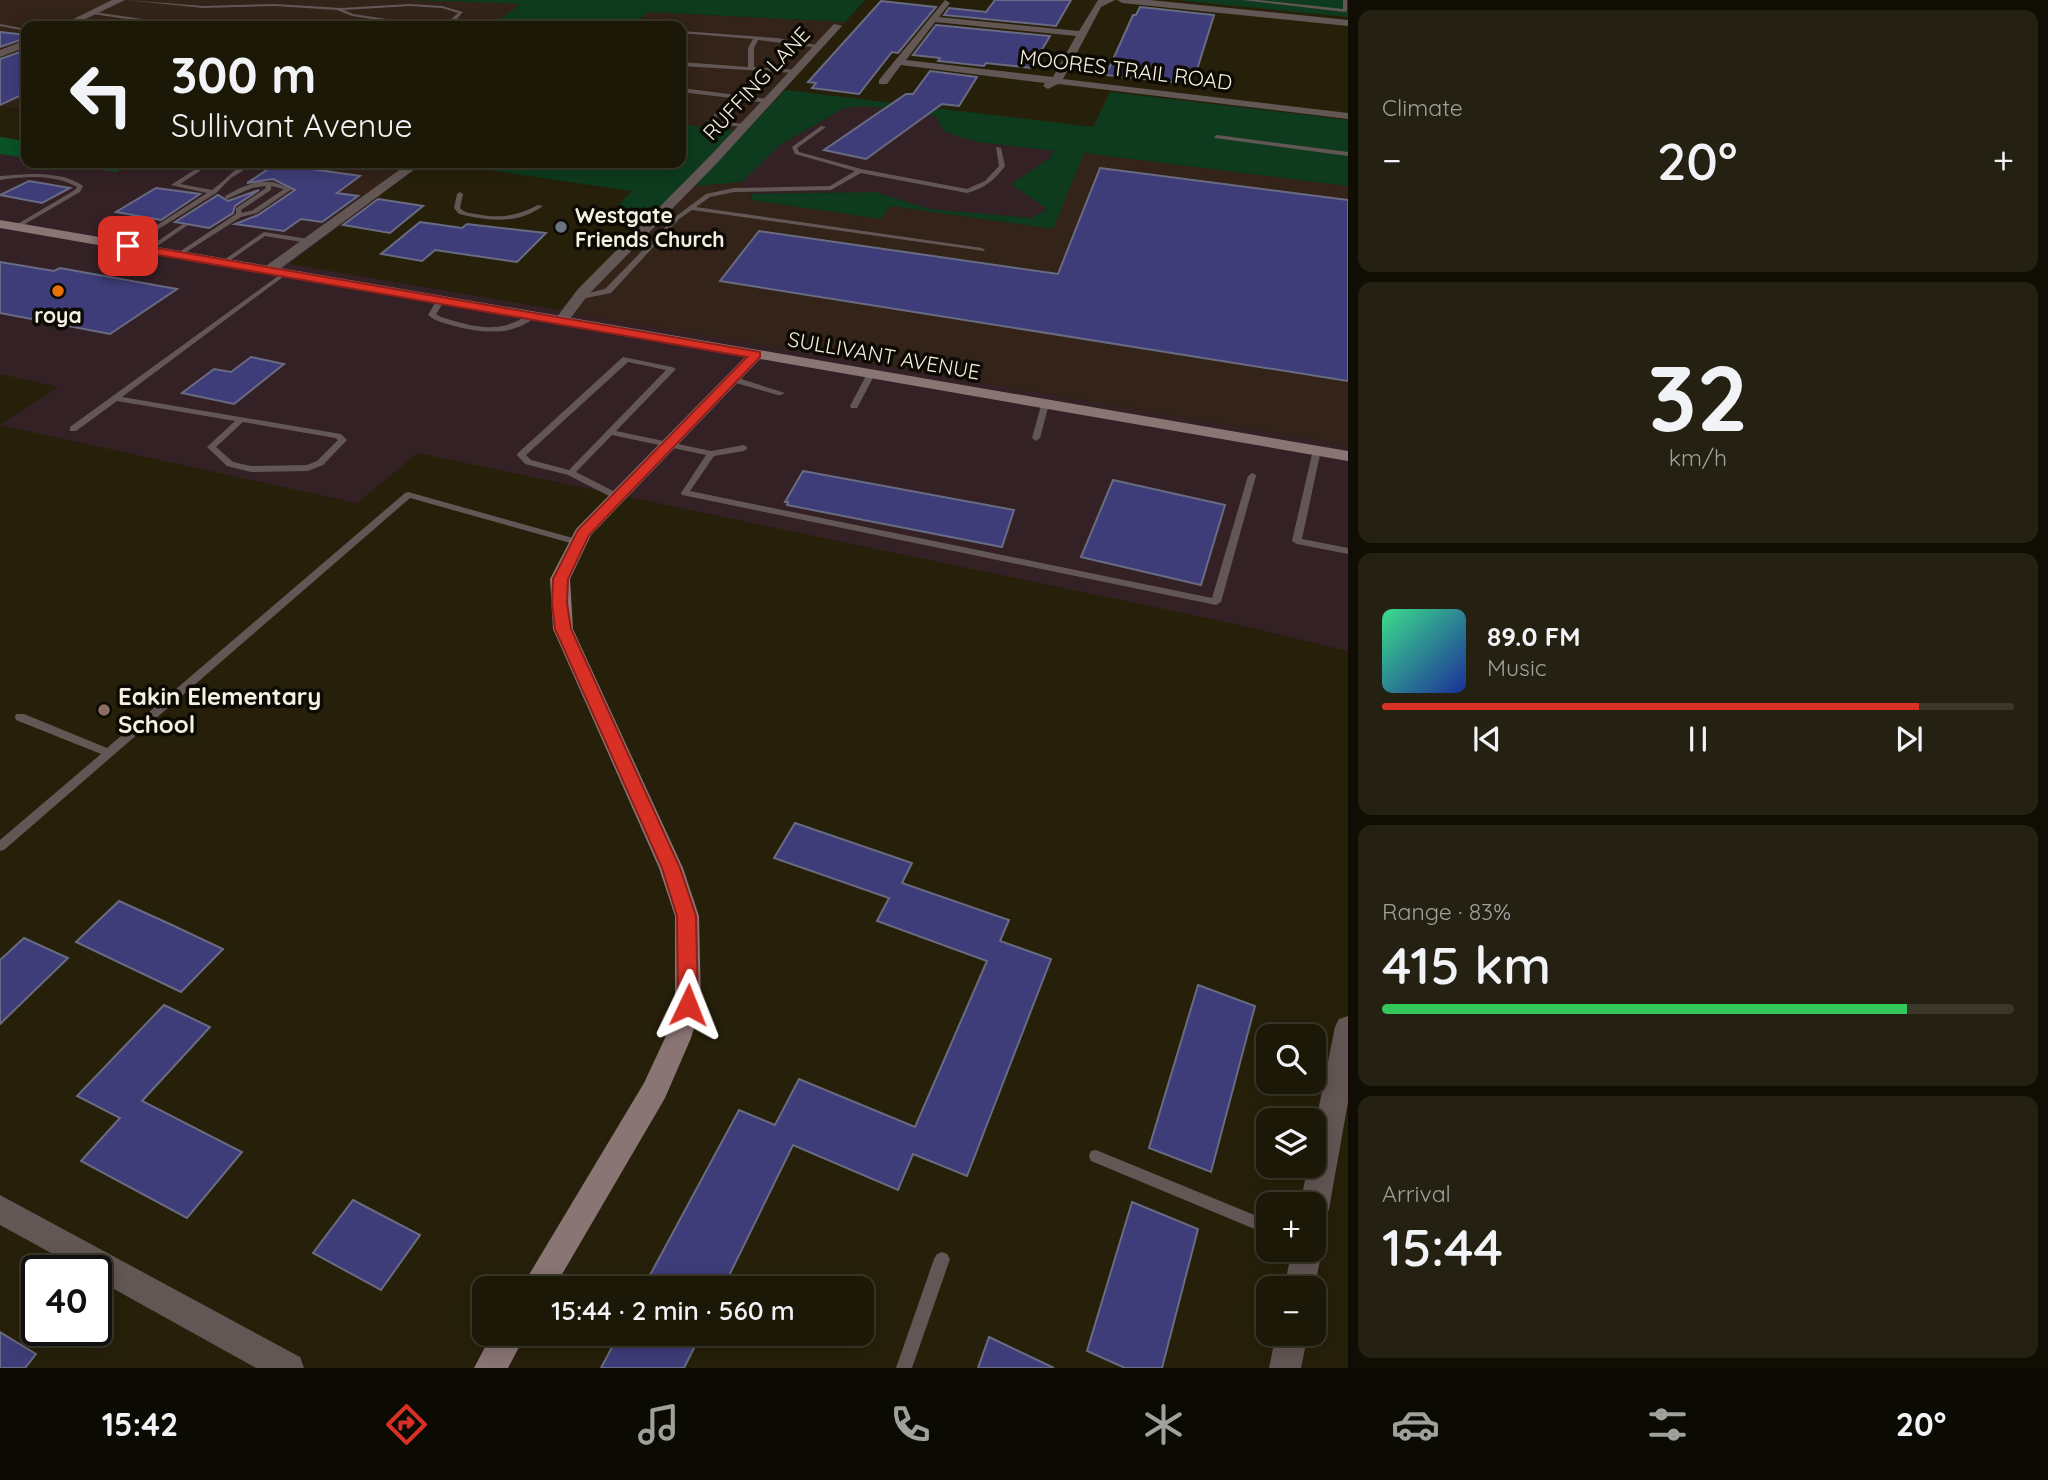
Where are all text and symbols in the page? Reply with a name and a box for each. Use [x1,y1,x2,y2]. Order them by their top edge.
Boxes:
street label: RUFFING LANE [697,21,815,145]
street label: MOORES TRAIL ROAD [1018,43,1234,95]
text: 300 m [171,44,316,105]
icon: left [56,49,147,140]
text: Climate [1382,93,1463,122]
text: Sullivant Avenue [171,105,413,145]
text: 20° [1657,128,1737,193]
text: − [1382,136,1402,184]
text: + [1993,136,2014,184]
place label: Westgate Friends Church [575,202,724,252]
pin [98,216,158,276]
marker: Westgate Friends Church [553,219,569,235]
icon: arrive [109,227,147,265]
marker: roya [50,283,66,299]
place label: roya [34,302,82,328]
street label: SULLIVANT AVENUE [786,325,982,385]
text: 32 [1648,340,1748,454]
text: km/h [1669,443,1727,472]
text: 89.0 FM [1487,620,1581,653]
text: Music [1487,653,1547,682]
place label: Eakin Elementary School [118,681,321,739]
marker: Eakin Elementary School [96,702,112,718]
icon: previous [1468,720,1506,758]
icon: pause [1679,720,1717,758]
icon: next [1890,720,1928,758]
text: Range · 83% [1382,897,1511,926]
text: 415 km [1382,932,1551,997]
position arrow [651,968,725,1042]
map controls [1256,1024,1326,1346]
button: search [1256,1024,1326,1094]
button: layers [1256,1108,1326,1178]
text: Arrival [1382,1179,1451,1208]
button: + [1256,1192,1326,1262]
text: 15:44 [1382,1214,1503,1279]
speed limit sign: 40 [21,1255,112,1346]
button: − [1256,1276,1326,1346]
text: 15:44 · 2 min · 560 m [551,1294,795,1327]
icon: directions [382,1400,431,1449]
icon: music [634,1400,683,1449]
icon: phone [886,1400,935,1449]
icon: climate [1139,1400,1188,1449]
icon: car [1391,1400,1440,1449]
icon: filters [1643,1400,1692,1449]
text: 15:42 [102,1404,178,1444]
text: 20° [1896,1404,1946,1444]

